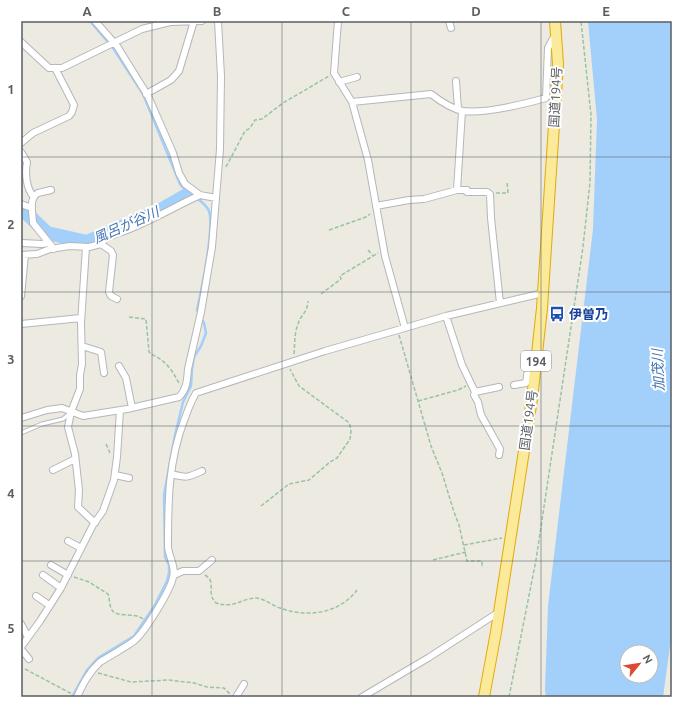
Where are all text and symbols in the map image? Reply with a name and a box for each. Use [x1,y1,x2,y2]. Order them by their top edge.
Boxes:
text: A [82,4,92,18]
text: B [213,4,222,18]
text: C [342,4,351,18]
text: D [471,4,481,18]
text: E [602,4,610,18]
street label: 国道194号 [546,66,564,128]
text: 1 [7,82,15,96]
water label: 風呂が谷川 [91,203,163,247]
text: 2 [7,217,15,231]
bus stop icon: 伊曽乃 [548,305,566,323]
place label: 伊曽乃 [569,307,608,321]
water label: 加茂川 [649,347,667,391]
road number: 194 [521,351,551,371]
text: 3 [7,352,15,366]
street label: 国道194号 [517,389,539,451]
text: 4 [7,486,15,500]
text: 5 [7,621,15,635]
north arrow [619,644,659,684]
text: N [640,652,655,666]

